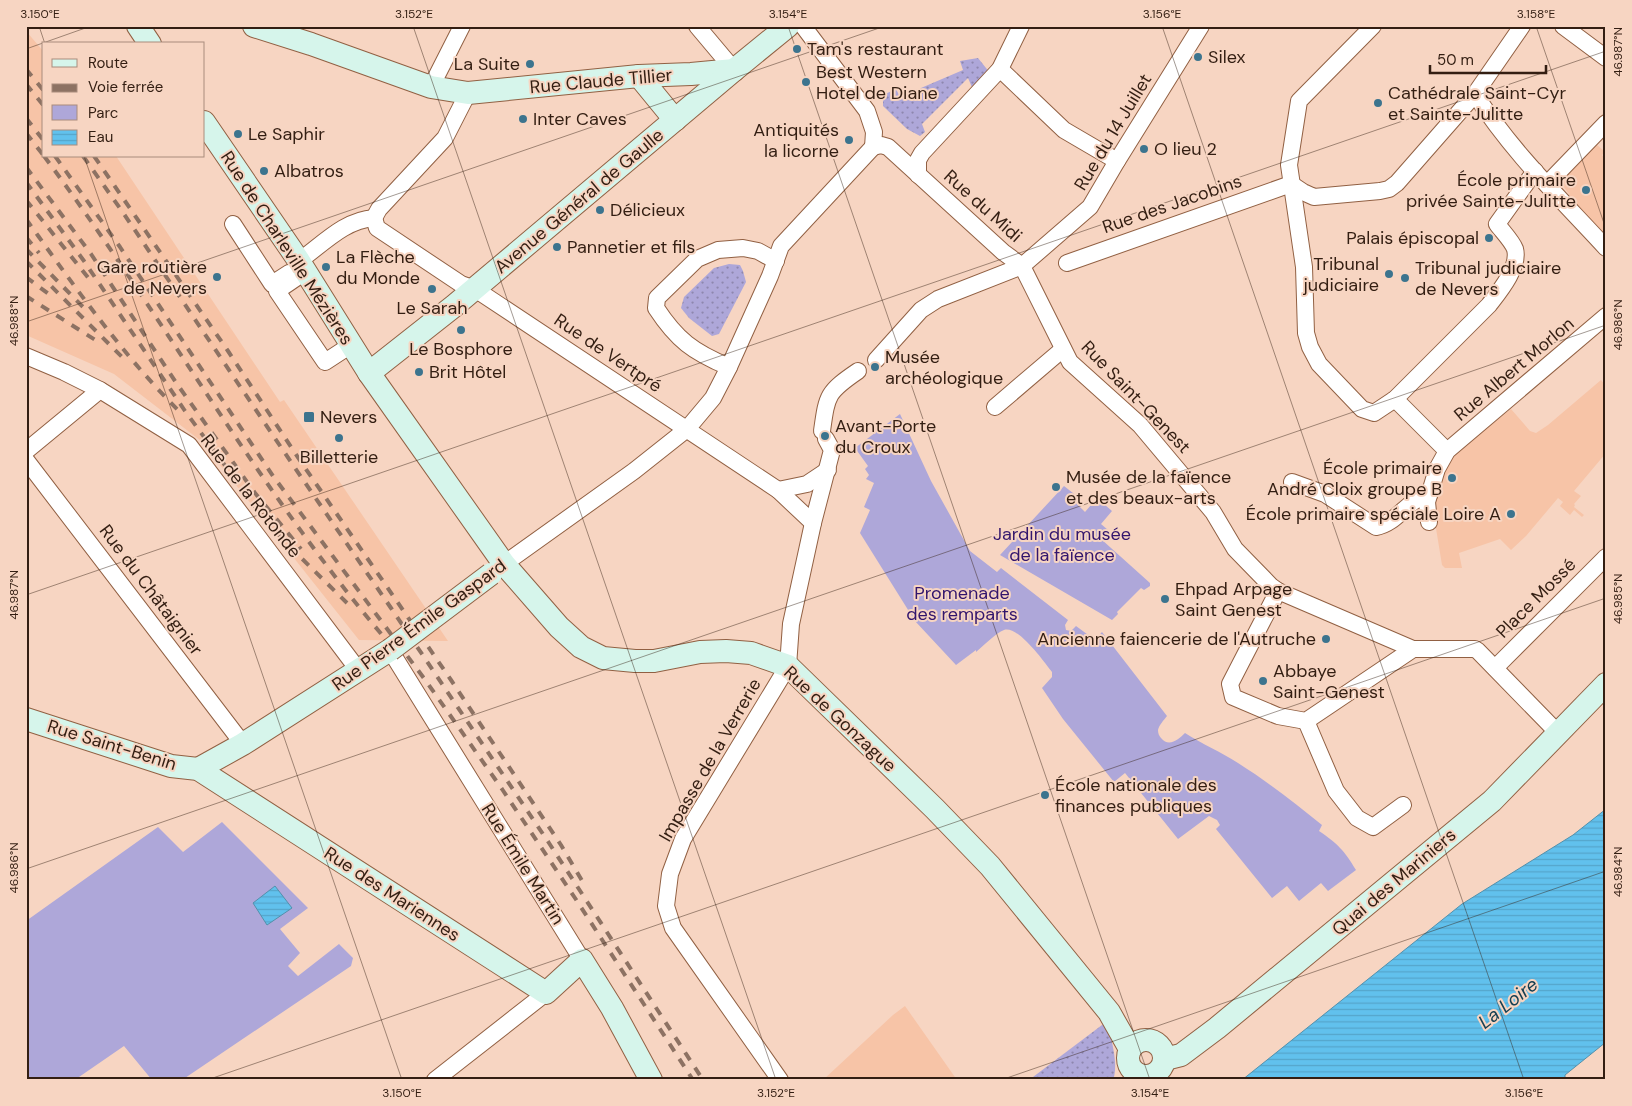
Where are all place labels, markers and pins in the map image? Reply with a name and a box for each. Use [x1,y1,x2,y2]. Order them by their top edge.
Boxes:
place label: Tam's restaurant [807,37,944,61]
marker: Tam's restaurant [791,43,803,55]
place label: Silex [1208,45,1246,69]
marker: Silex [1192,51,1204,63]
place label: La Suite [454,52,520,76]
marker: La Suite [524,58,536,70]
place label: Best Western Hotel de Diane [816,60,938,105]
marker: Best Western Hotel de Diane [800,76,812,88]
place label: Cathédrale Saint-Cyr et Sainte-Julitte [1388,81,1566,126]
marker: Cathédrale Saint-Cyr et Sainte-Julitte [1372,97,1384,109]
place label: Inter Caves [533,107,627,131]
marker: Inter Caves [517,113,529,125]
place label: Antiquités la licorne [753,118,839,163]
place label: Le Saphir [248,122,325,146]
marker: Le Saphir [232,128,244,140]
marker: Antiquités la licorne [843,134,855,146]
place label: O lieu 2 [1154,137,1217,161]
marker: O lieu 2 [1138,143,1150,155]
place label: Albatros [274,159,344,183]
marker: Albatros [258,165,270,177]
place label: École primaire privée Sainte-Julitte [1406,168,1576,213]
marker: École primaire privée Sainte-Julitte [1580,184,1592,196]
place label: Délicieux [610,198,685,222]
marker: Délicieux [594,204,606,216]
place label: Palais épiscopal [1346,226,1479,250]
marker: Palais épiscopal [1483,232,1495,244]
place label: Pannetier et fils [567,235,695,259]
marker: Pannetier et fils [551,241,563,253]
place label: La Flèche du Monde [336,245,420,290]
place label: Tribunal judiciaire [1302,252,1379,297]
place label: Gare routière de Nevers [97,255,207,300]
place label: Tribunal judiciaire de Nevers [1415,256,1561,301]
marker: La Flèche du Monde [320,261,332,273]
marker: Tribunal judiciaire [1383,268,1395,280]
marker: Gare routière de Nevers [211,271,223,283]
marker: Tribunal judiciaire de Nevers [1399,272,1411,284]
marker: Le Sarah [426,283,438,295]
place label: Le Sarah [396,296,468,320]
marker: Le Bosphore [455,324,467,336]
place label: Le Bosphore [409,337,513,361]
place label: Musée archéologique [885,345,1003,390]
place label: Brit Hôtel [429,360,506,384]
marker: Musée archéologique [869,361,881,373]
marker: Brit Hôtel [413,366,425,378]
place label: Nevers [320,405,377,429]
marker: Nevers [302,410,316,424]
place label: Avant-Porte du Croux [835,414,936,459]
marker: Avant-Porte du Croux [819,430,831,442]
marker: Billetterie [333,432,345,444]
place label: Billetterie [300,445,378,469]
place label: École primaire André Cloix groupe B [1267,456,1442,501]
place label: Musée de la faïence et des beaux-arts [1066,465,1231,510]
marker: École primaire André Cloix groupe B [1446,472,1458,484]
marker: Musée de la faïence et des beaux-arts [1050,481,1062,493]
place label: École primaire spéciale Loire A [1246,502,1501,526]
marker: École primaire spéciale Loire A [1505,508,1517,520]
place label: Ehpad Arpage Saint Genest [1175,577,1292,622]
marker: Ehpad Arpage Saint Genest [1159,593,1171,605]
place label: Ancienne faiencerie de l'Autruche [1037,627,1316,651]
marker: Ancienne faiencerie de l'Autruche [1320,633,1332,645]
place label: Abbaye Saint-Genest [1273,659,1385,704]
marker: Abbaye Saint-Genest [1257,675,1269,687]
place label: École nationale des finances publiques [1055,773,1217,818]
marker: École nationale des finances publiques [1039,789,1051,801]

